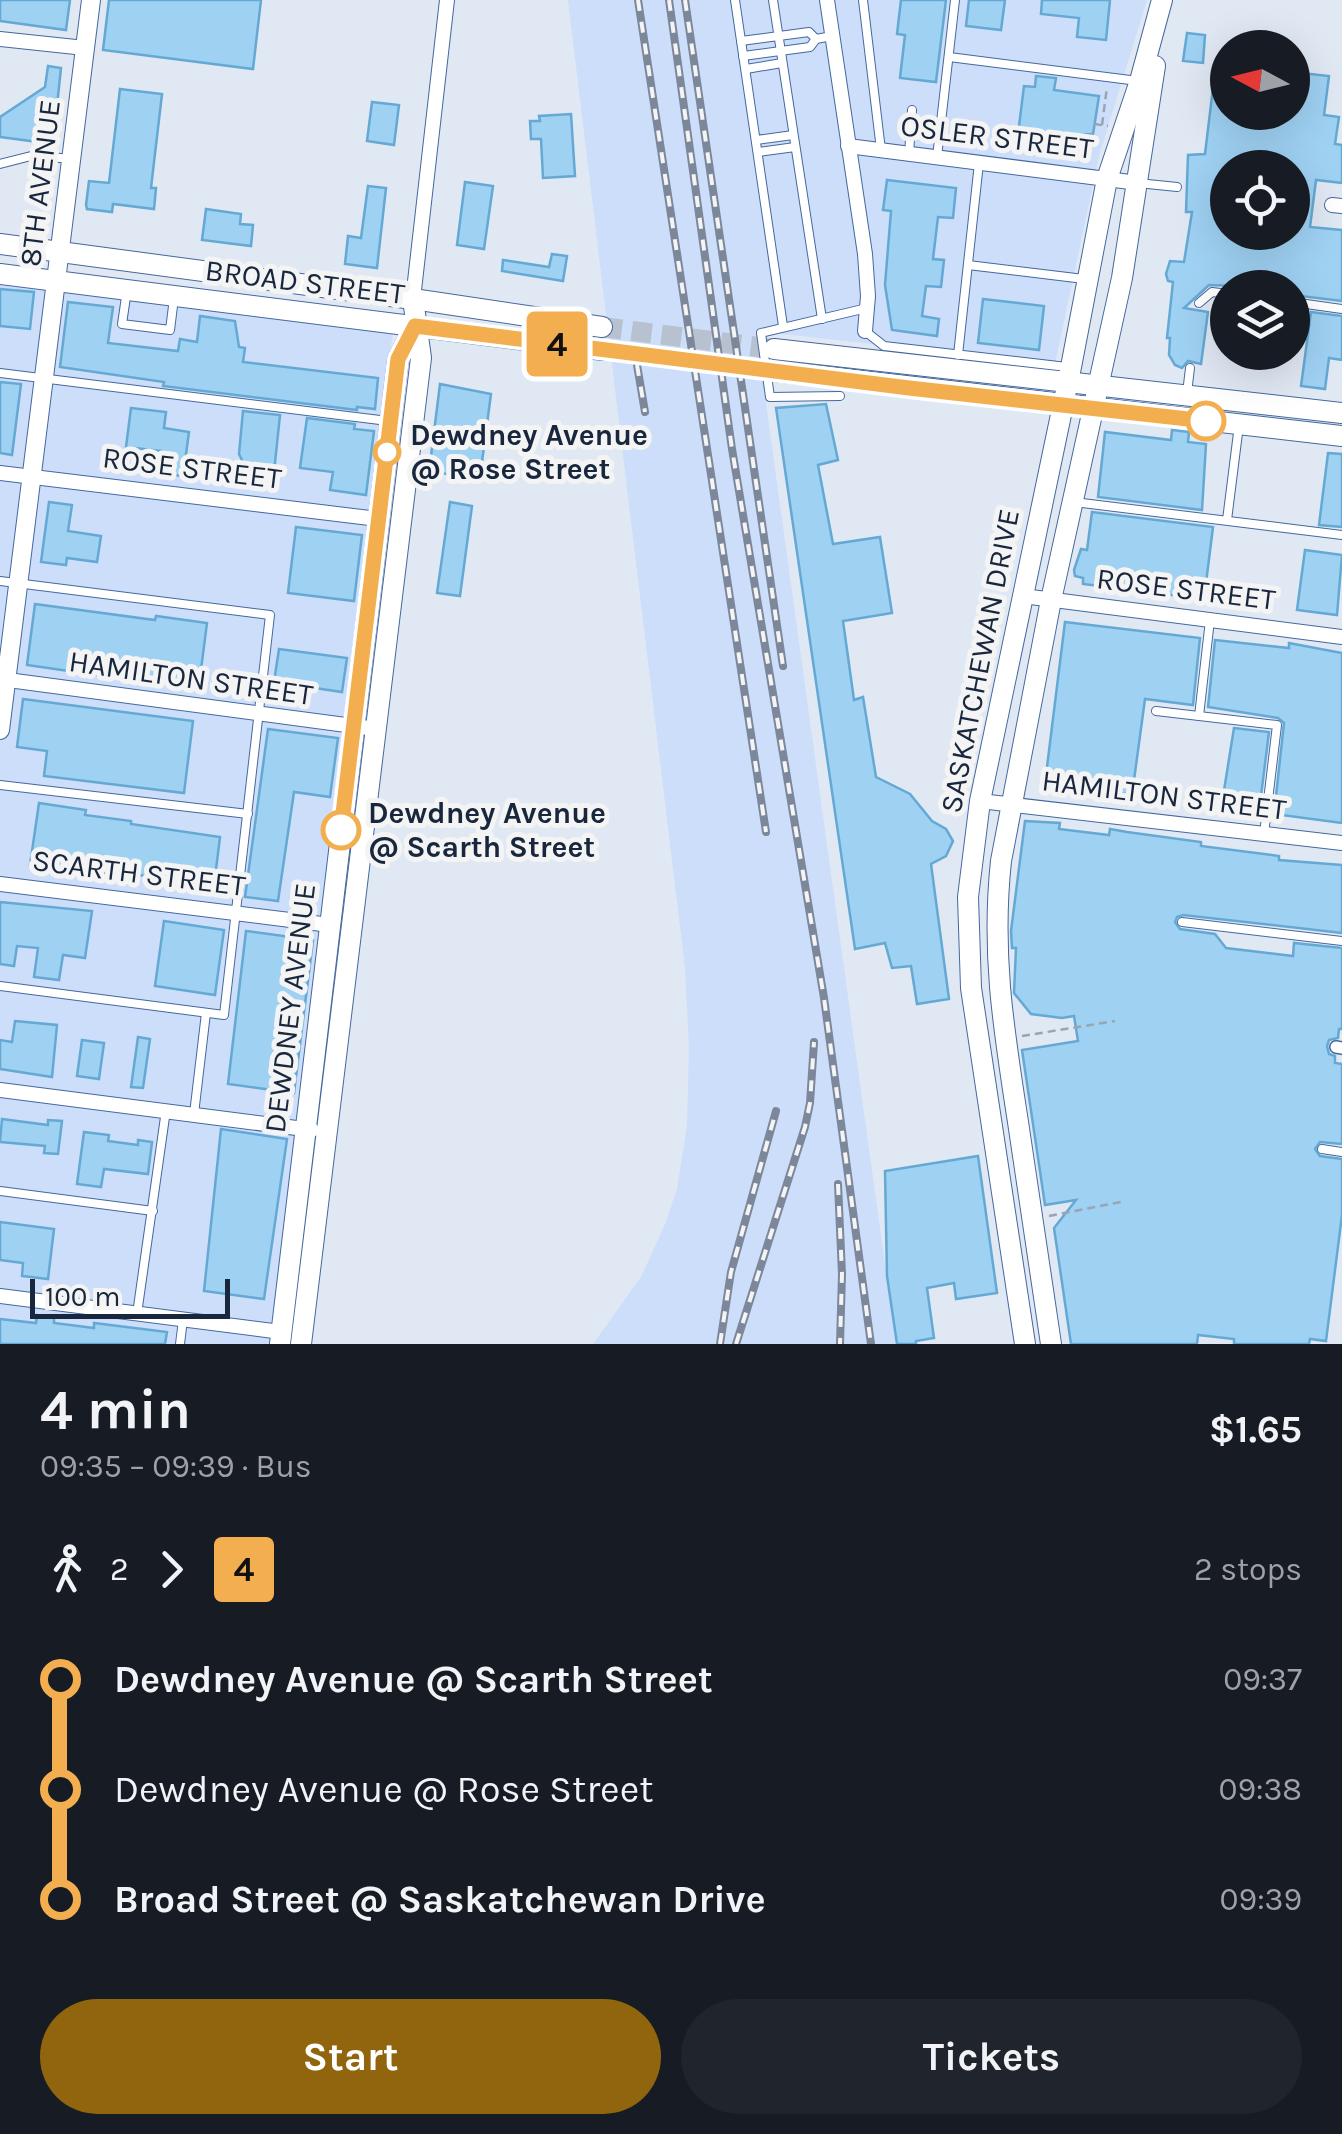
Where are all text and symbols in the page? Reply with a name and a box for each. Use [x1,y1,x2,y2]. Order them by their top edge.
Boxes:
north arrow [1210,30,1310,130]
map controls [1210,30,1310,370]
street label: 8TH AVENUE [12,98,68,268]
street label: OSLER STREET [898,107,1096,167]
button: locate [1210,150,1310,250]
street label: BROAD STREET [203,252,407,312]
button: layers [1210,270,1310,370]
line badge: 4 [524,312,590,376]
text: 4 [547,324,567,365]
unlabelled marker [1187,402,1225,440]
place label: Dewdney Avenue @ Rose Street [410,417,648,487]
street label: ROSE STREET [100,439,284,497]
marker: Dewdney Avenue @ Rose Street [374,439,400,465]
street label: SASKATCHEWAN DRIVE [933,506,1027,816]
street label: ROSE STREET [1094,560,1278,618]
street label: HAMILTON STREET [67,643,315,713]
street label: HAMILTON STREET [1040,762,1288,828]
place label: Dewdney Avenue @ Scarth Street [368,795,606,865]
marker: Dewdney Avenue @ Scarth Street [322,811,360,849]
street label: SCARTH STREET [30,842,248,904]
street label: DEWDNEY AVENUE [257,881,323,1135]
scale bar [30,1274,230,1318]
text: 100 m [45,1280,120,1313]
text: 4 min [40,1378,191,1442]
text: $1.65 [1209,1407,1302,1452]
text: 09:35 – 09:39 · Bus [40,1448,312,1485]
icon: walk [40,1542,95,1597]
icon: forward [144,1542,199,1597]
text: 4 [234,1549,254,1590]
text: 2 [110,1551,129,1588]
text: 2 stops [1194,1551,1302,1588]
text: Dewdney Avenue @ Scarth Street [114,1657,713,1702]
text: 09:37 [1223,1661,1302,1698]
text: Dewdney Avenue @ Rose Street [114,1767,653,1812]
text: 09:38 [1219,1771,1302,1808]
text: Broad Street @ Saskatchewan Drive [114,1877,766,1922]
text: 09:39 [1220,1881,1302,1918]
button: Start [40,1999,661,2114]
button: Tickets [681,1999,1302,2114]

